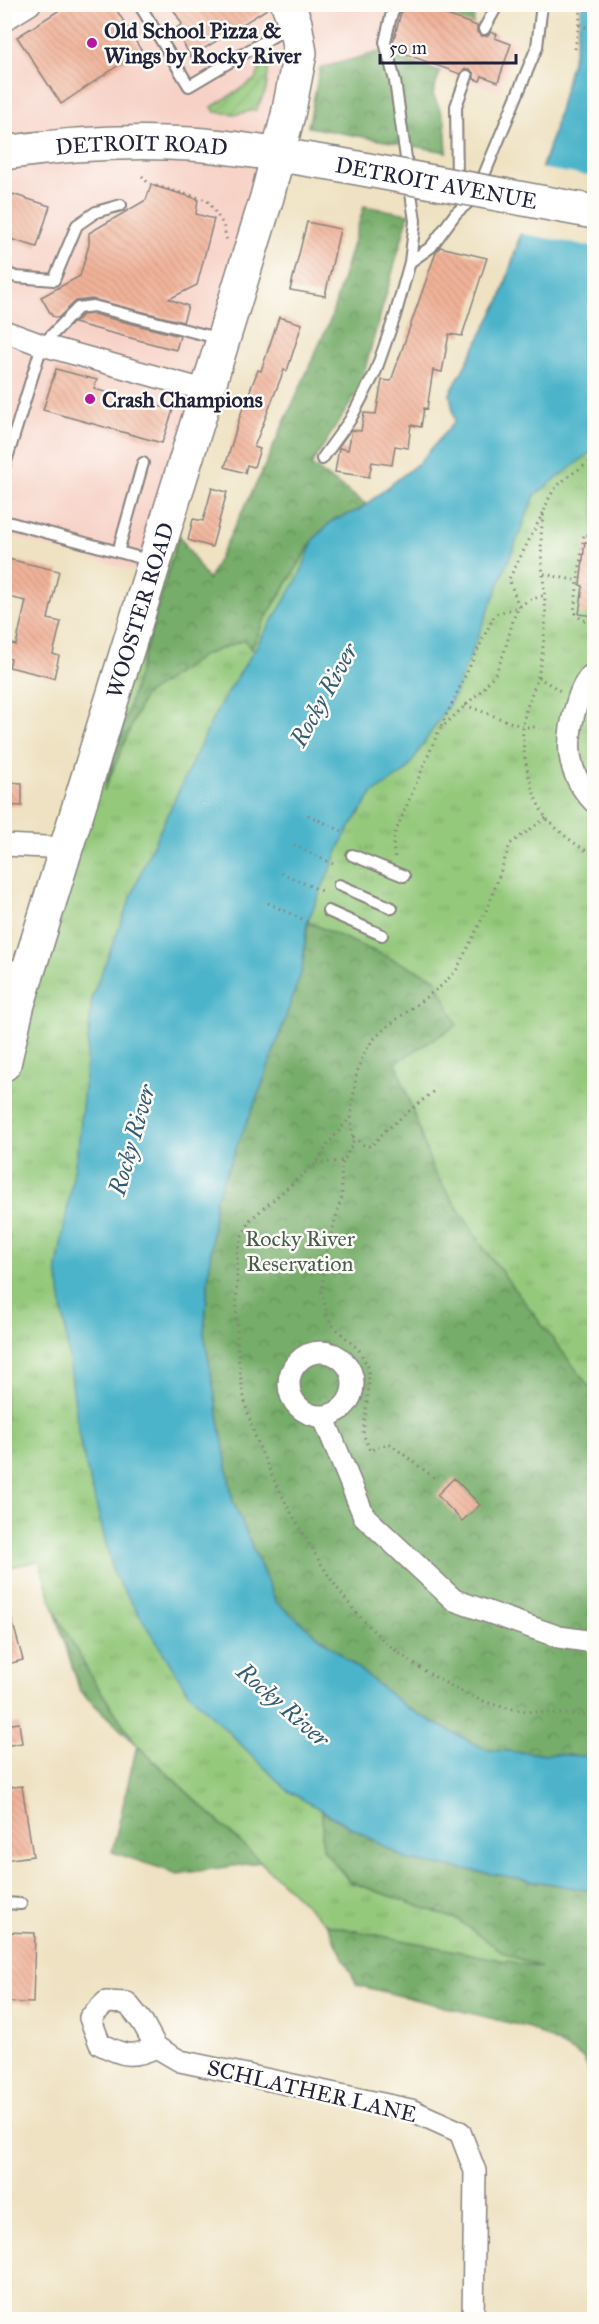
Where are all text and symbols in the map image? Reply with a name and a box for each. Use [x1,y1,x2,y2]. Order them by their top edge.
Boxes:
place label: Old School Pizza & Wings by Rocky River [104,17,302,69]
scale bar [380,27,516,65]
marker: Old School Pizza & Wings by Rocky River [85,36,99,50]
text: 50 m [389,37,427,59]
street label: DETROIT ROAD [54,129,229,161]
street label: DETROIT AVENUE [333,151,540,215]
place label: Crash Champions [102,386,263,413]
marker: Crash Champions [83,392,97,406]
street label: WOOSTER ROAD [100,519,179,701]
water label: Rocky River [283,636,366,753]
water label: Rocky River [102,1079,163,1200]
park label: Rocky River Reservation [245,1225,356,1277]
water label: Rocky River [230,1656,337,1755]
street label: SCHLATHER LANE [205,2054,420,2128]

